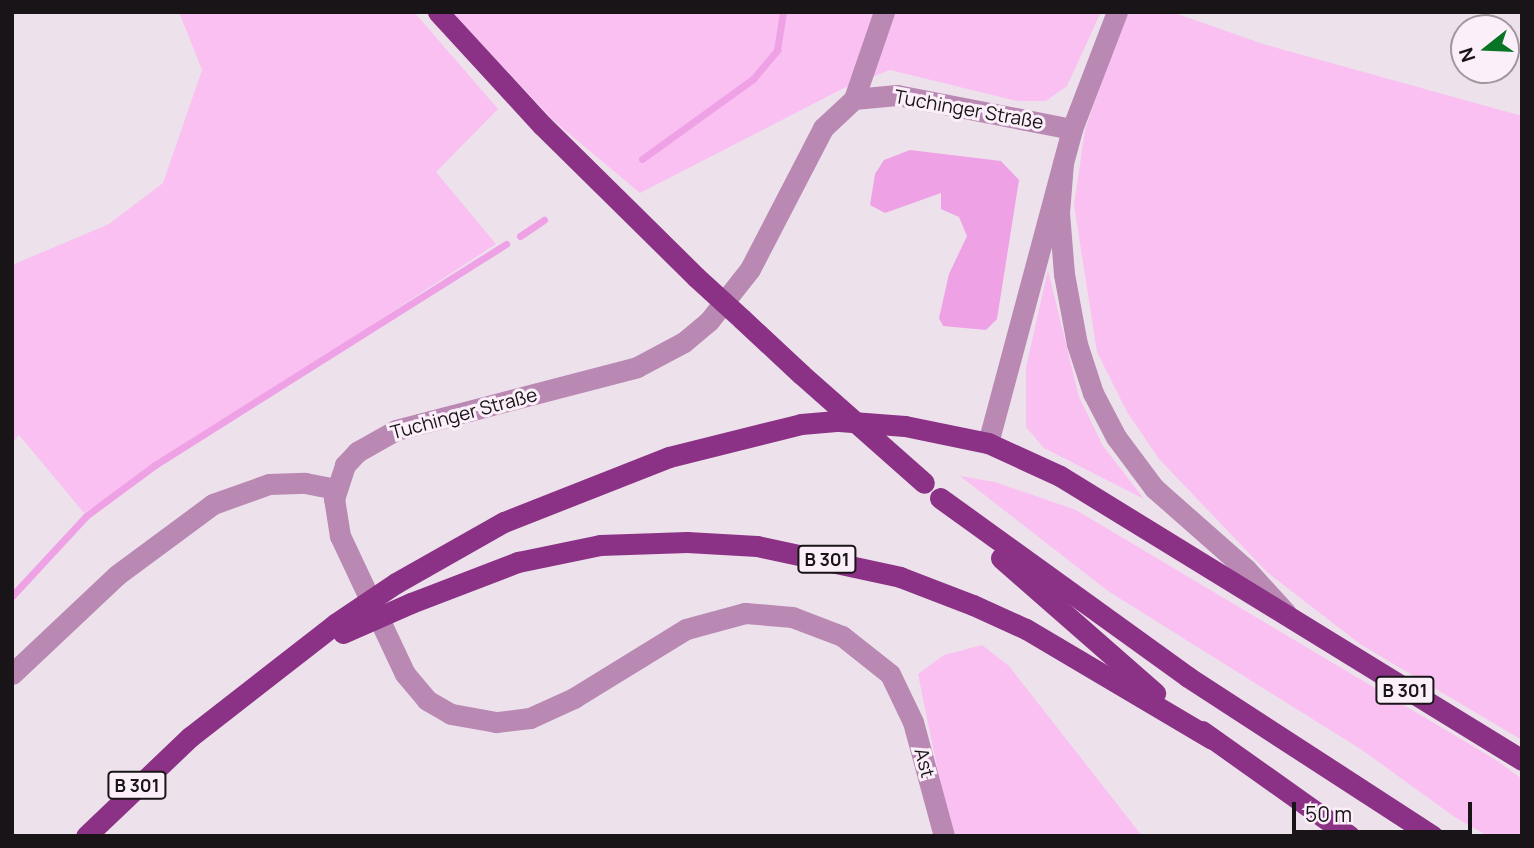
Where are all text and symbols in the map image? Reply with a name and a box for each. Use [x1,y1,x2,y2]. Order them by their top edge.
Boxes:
north arrow [1450,14,1520,84]
text: N [1452,44,1481,65]
street label: Tuchinger Straße [893,86,1045,134]
street label: Tuchinger Straße [388,383,540,445]
road number: B 301 [797,544,857,574]
road number: B 301 [1375,676,1435,704]
street label: Ast [909,746,939,780]
road number: B 301 [107,770,167,800]
scale bar [1296,788,1476,832]
text: 50 m [1305,800,1352,828]

